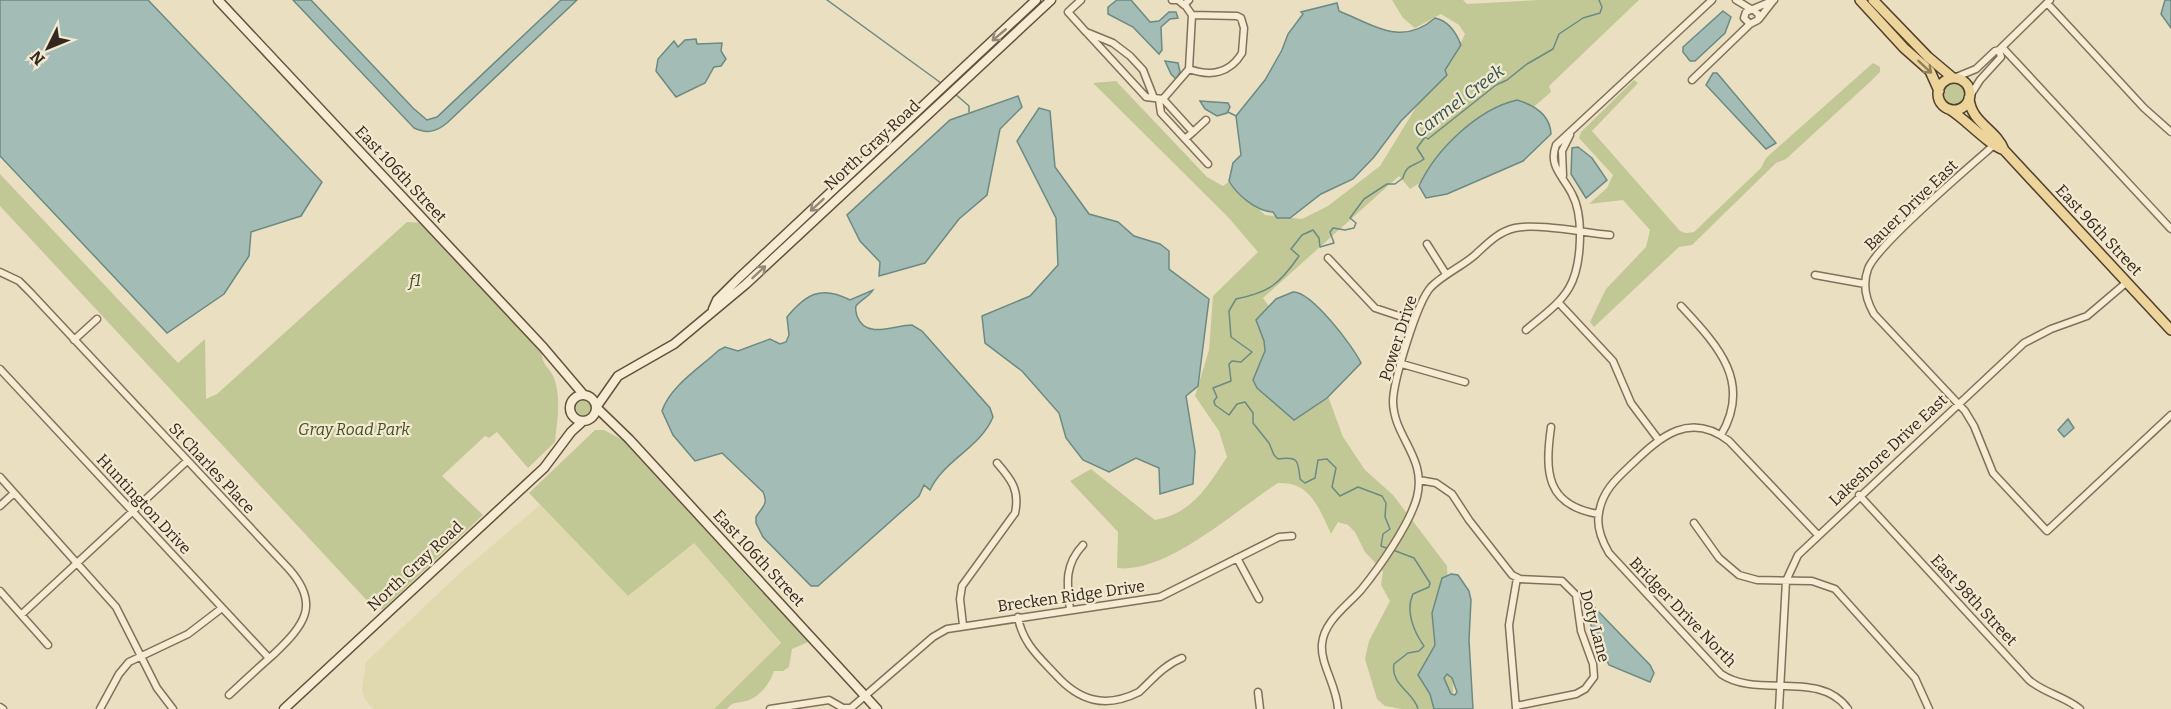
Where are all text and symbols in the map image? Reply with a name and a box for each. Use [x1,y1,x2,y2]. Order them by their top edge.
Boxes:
north arrow [18,18,78,78]
one-way arrow [991,29,1007,42]
text: N [26,47,49,69]
water label: Carmel Creek [1409,60,1509,142]
one-way arrow [1917,60,1932,74]
street label: North Gray Road [820,96,924,194]
street label: East 106th Street [351,122,451,226]
street label: Bauer Drive East [1860,156,1962,254]
street label: East 96th Street [2052,180,2146,280]
one-way arrow [810,198,825,212]
one-way arrow [751,265,766,279]
park label: f1 [407,271,421,290]
street label: Power Drive [1375,293,1421,383]
street label: Lakeshore Drive East [1825,390,1951,510]
street label: St Charles Place [165,419,259,517]
park label: Gray Road Park [298,420,410,439]
street label: Huntington Drive [93,450,195,558]
street label: East 106th Street [709,506,809,610]
street label: North Gray Road [363,517,467,615]
street label: East 98th Street [1927,550,2021,650]
street label: Bridger Drive North [1626,553,1740,671]
street label: Brecken Ridge Drive [996,576,1146,616]
street label: Doty Lane [1576,588,1614,664]

